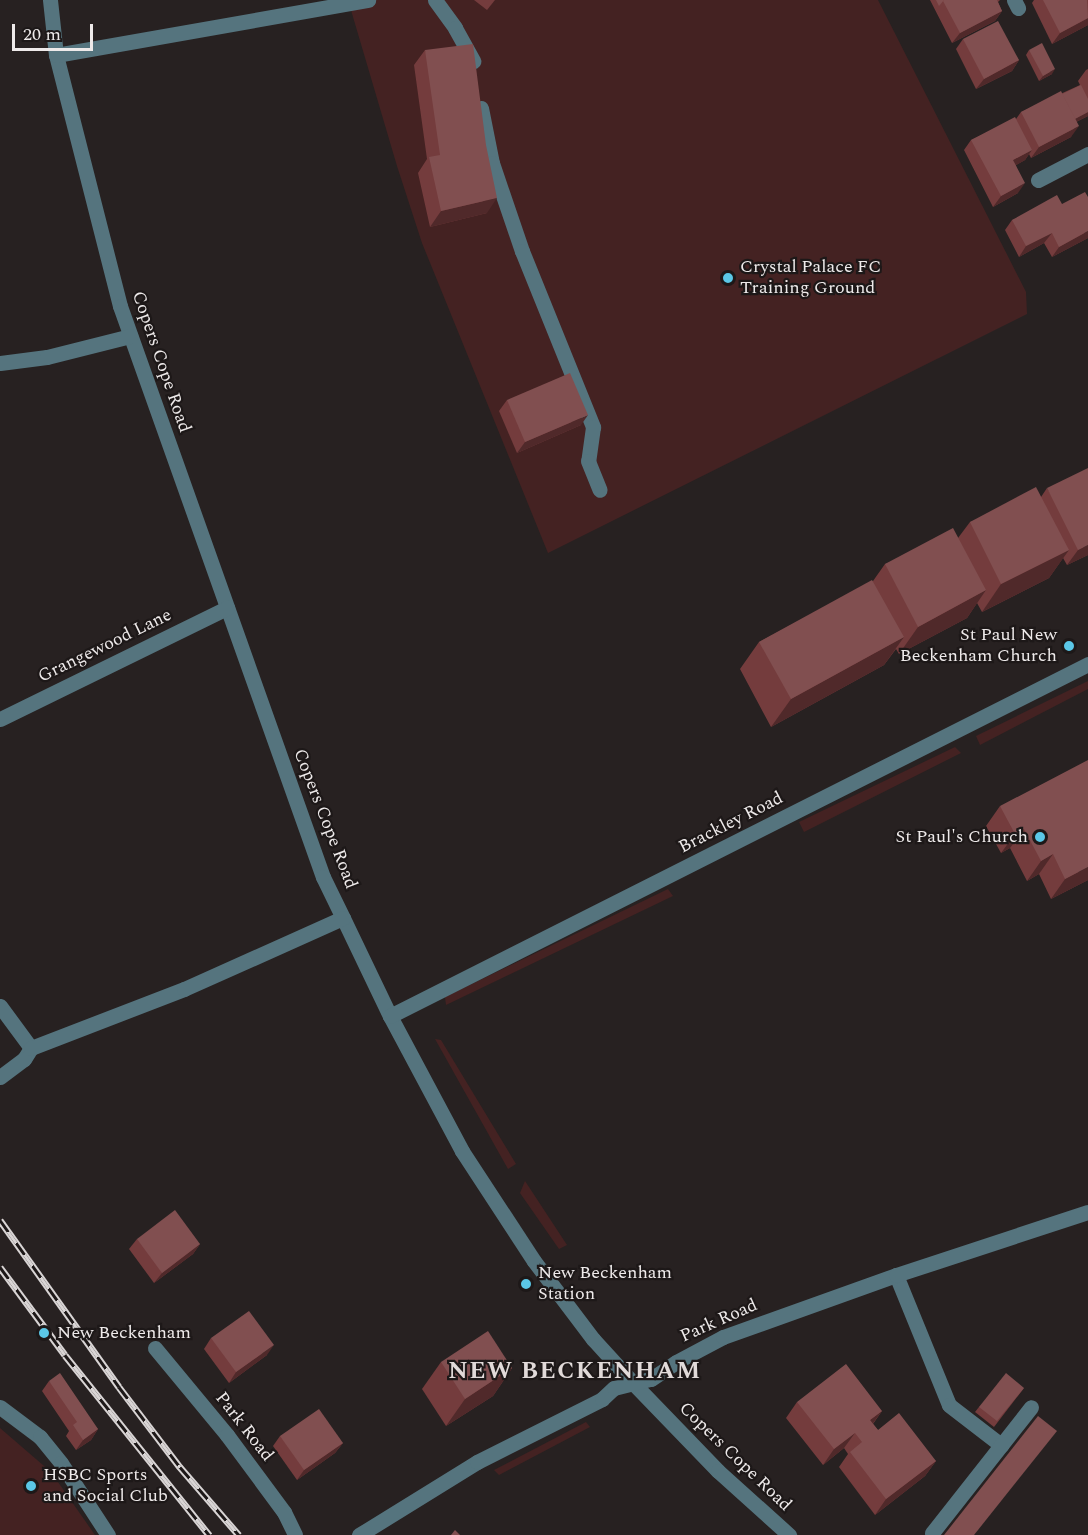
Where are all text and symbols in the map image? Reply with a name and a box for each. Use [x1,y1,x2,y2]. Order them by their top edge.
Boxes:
scale bar [15,12,96,50]
text: 20 m [23,21,61,48]
place label: Crystal Palace FC Training Ground [740,257,881,300]
marker: Crystal Palace FC Training Ground [721,271,735,285]
street label: Copers Cope Road [127,288,195,436]
street label: Grangewood Lane [35,604,175,688]
place label: St Paul New Beckenham Church [900,625,1057,668]
marker: St Paul New Beckenham Church [1062,639,1076,653]
street label: Copers Cope Road [288,746,362,892]
street label: Brackley Road [675,787,787,859]
place label: St Paul's Church [895,826,1028,848]
marker: St Paul's Church [1033,830,1047,844]
place label: New Beckenham Station [538,1263,672,1306]
marker: New Beckenham Station [519,1277,533,1291]
street label: Park Road [677,1294,761,1348]
place label: New Beckenham [57,1322,191,1344]
marker: New Beckenham [35,1324,53,1342]
district label: NEW BECKENHAM [448,1358,702,1386]
street label: Park Road [210,1388,278,1466]
street label: Copers Cope Road [674,1398,796,1516]
place label: HSBC Sports and Social Club [43,1465,168,1508]
marker: HSBC Sports and Social Club [24,1479,38,1493]

